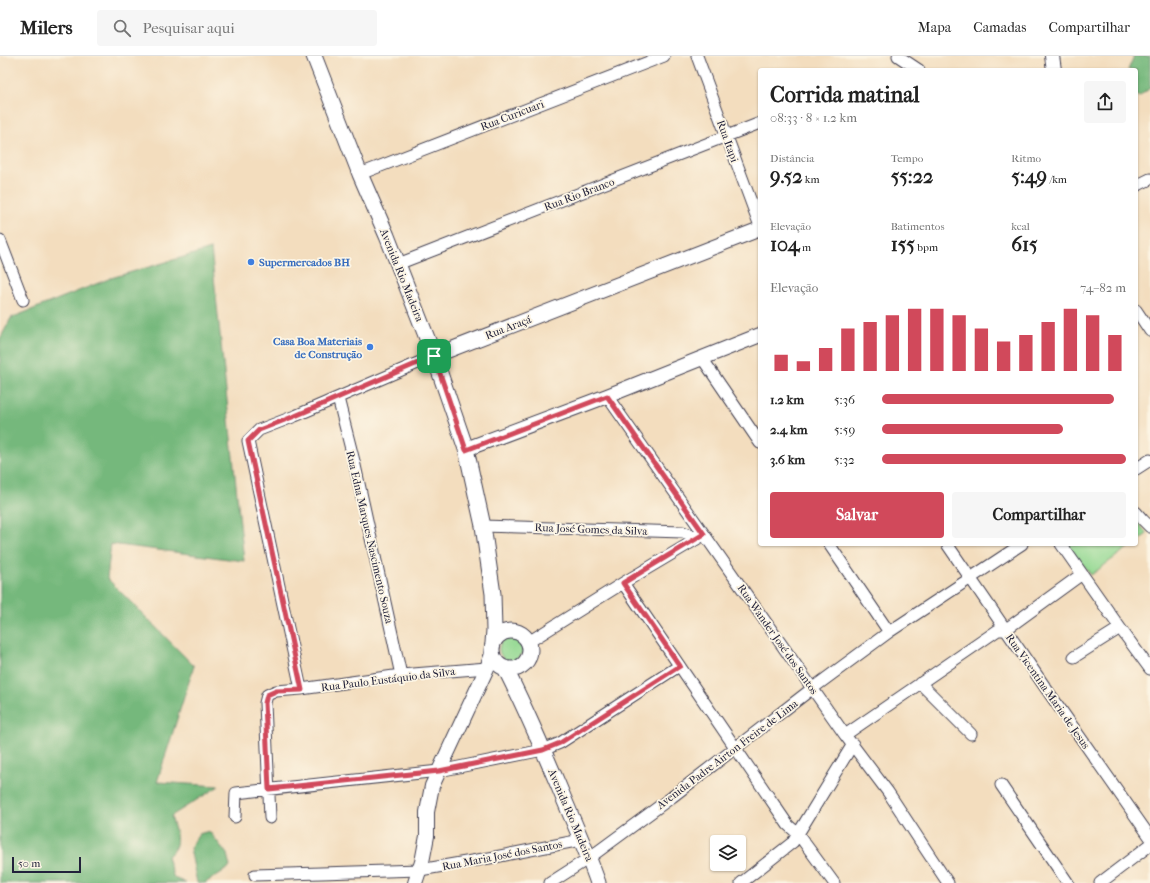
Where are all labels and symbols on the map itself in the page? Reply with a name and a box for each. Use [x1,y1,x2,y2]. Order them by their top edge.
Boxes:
street label: Rua Curicuari [479,97,546,134]
street label: Rua Itapi [714,118,741,165]
street label: Rua Rio Branco [542,175,617,214]
street label: Avenida Rio Madeira [377,226,426,324]
place label: Supermercados BH [259,256,350,269]
marker: Supermercados BH [246,257,256,267]
street label: Rua Araçá [483,312,534,342]
place label: Casa Boa Materiais de Construção [273,335,362,361]
pin [417,339,451,373]
marker: Casa Boa Materiais de Construção [365,342,375,352]
street label: Rua Edna Marques Nascimento Souza [343,449,396,626]
street label: Rua José Gomes da Silva [534,521,648,538]
street label: Rua Wander José dos Santos [735,582,821,697]
street label: Rua Vicentina Maria de Jesus [1003,631,1092,751]
street label: Rua Paulo Eustáquio da Silva [320,665,457,694]
street label: Avenida Padre Airton Freire de Lima [653,696,801,812]
street label: Avenida Rio Madeira [545,766,596,864]
street label: Rua Maria José dos Santos [441,837,563,874]
scale bar [12,855,81,874]

